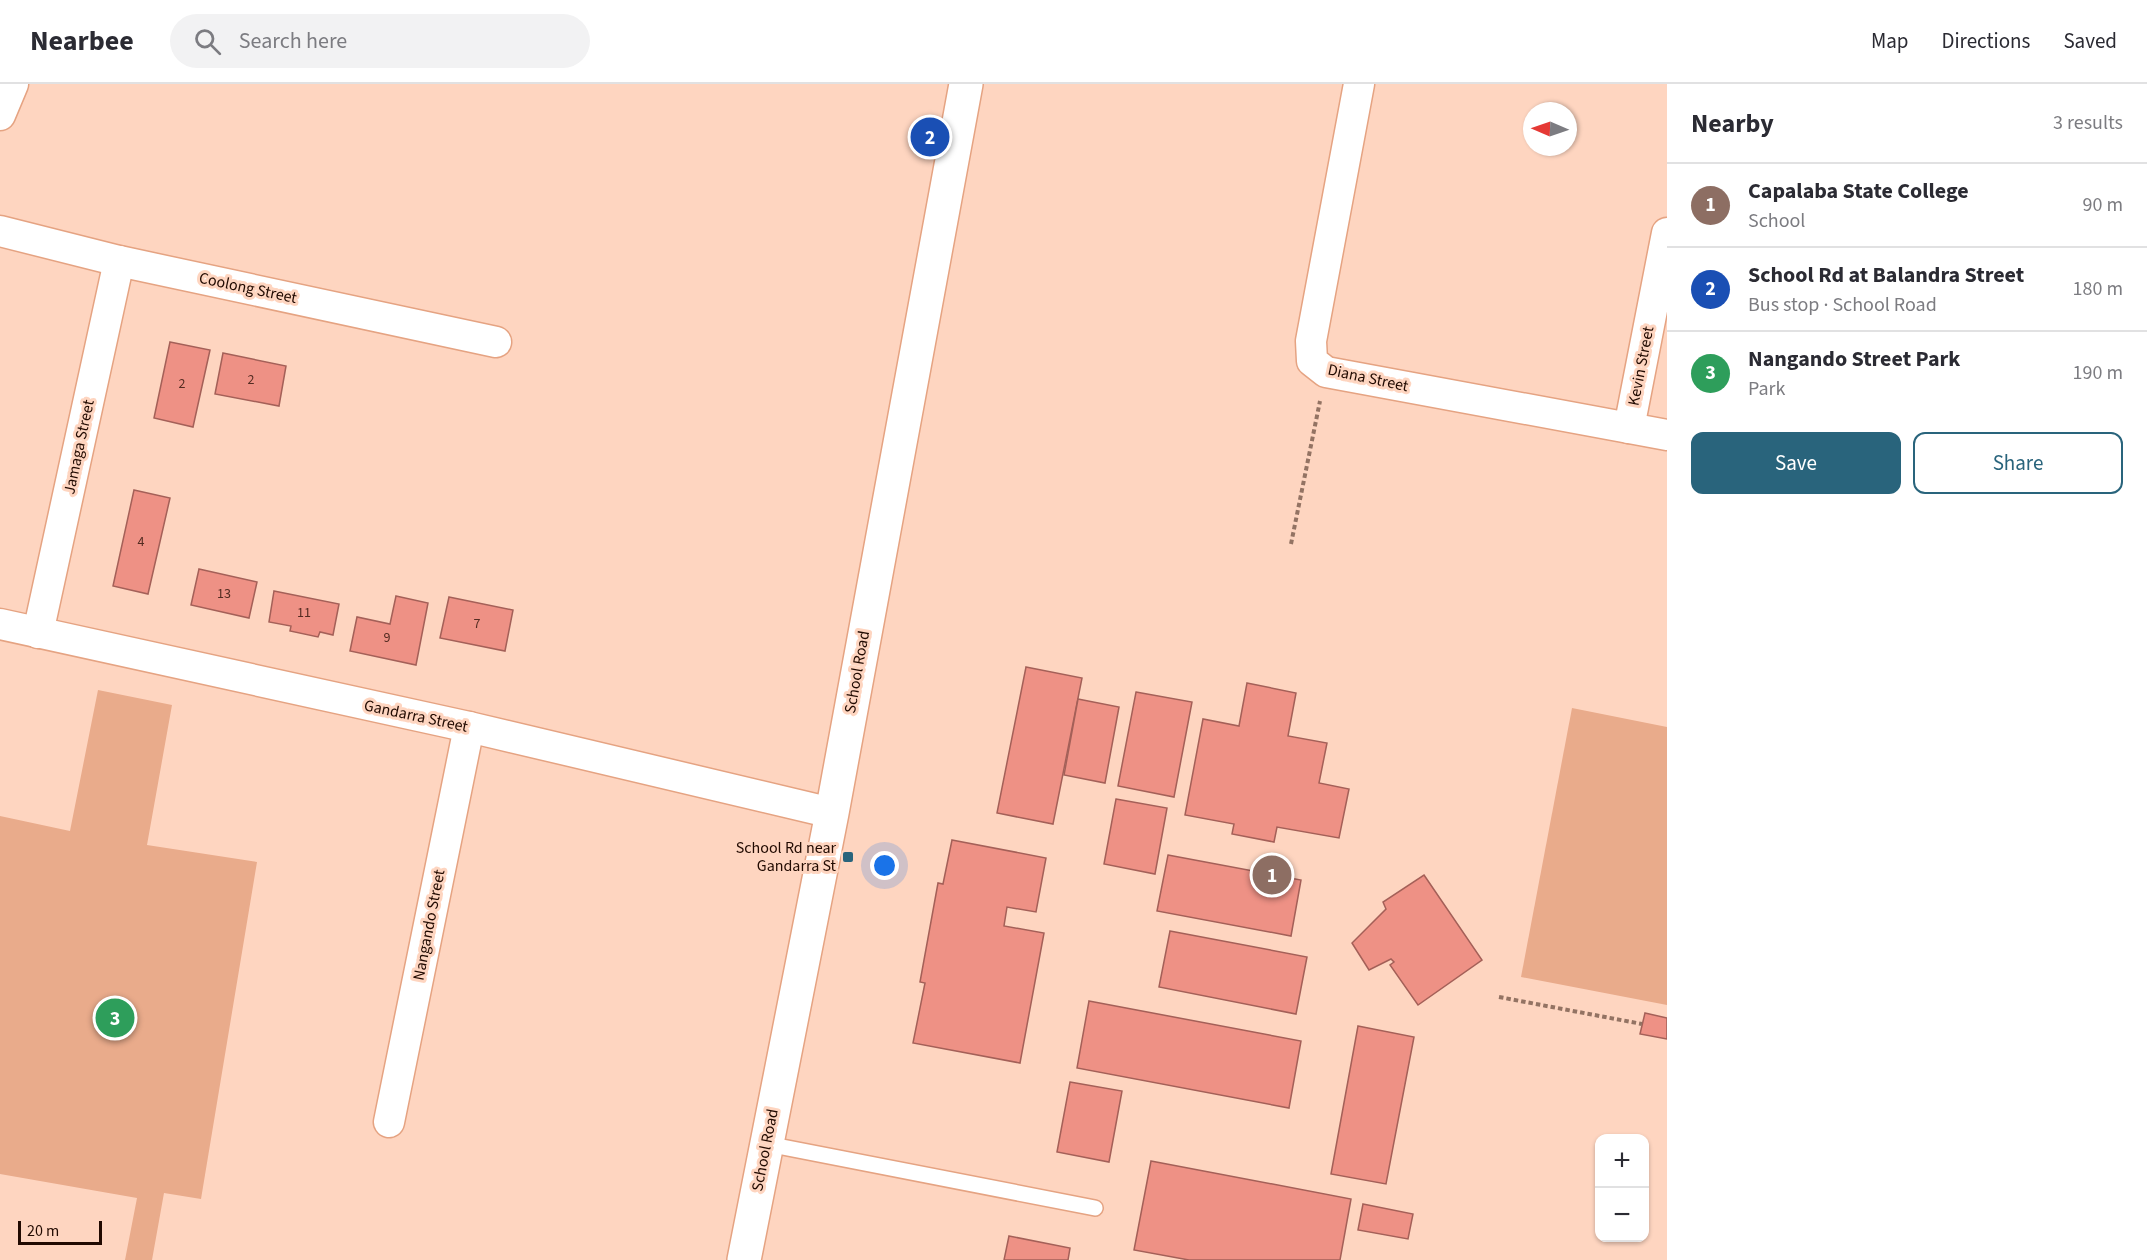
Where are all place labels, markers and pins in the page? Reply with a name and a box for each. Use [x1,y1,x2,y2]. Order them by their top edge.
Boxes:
pin: 2 [910,115,950,160]
place label: School Rd near Gandarra St [736,837,837,877]
marker: School Rd near Gandarra St [841,850,855,864]
pin: 1 [1252,852,1292,898]
pin: 3 [96,996,134,1040]

